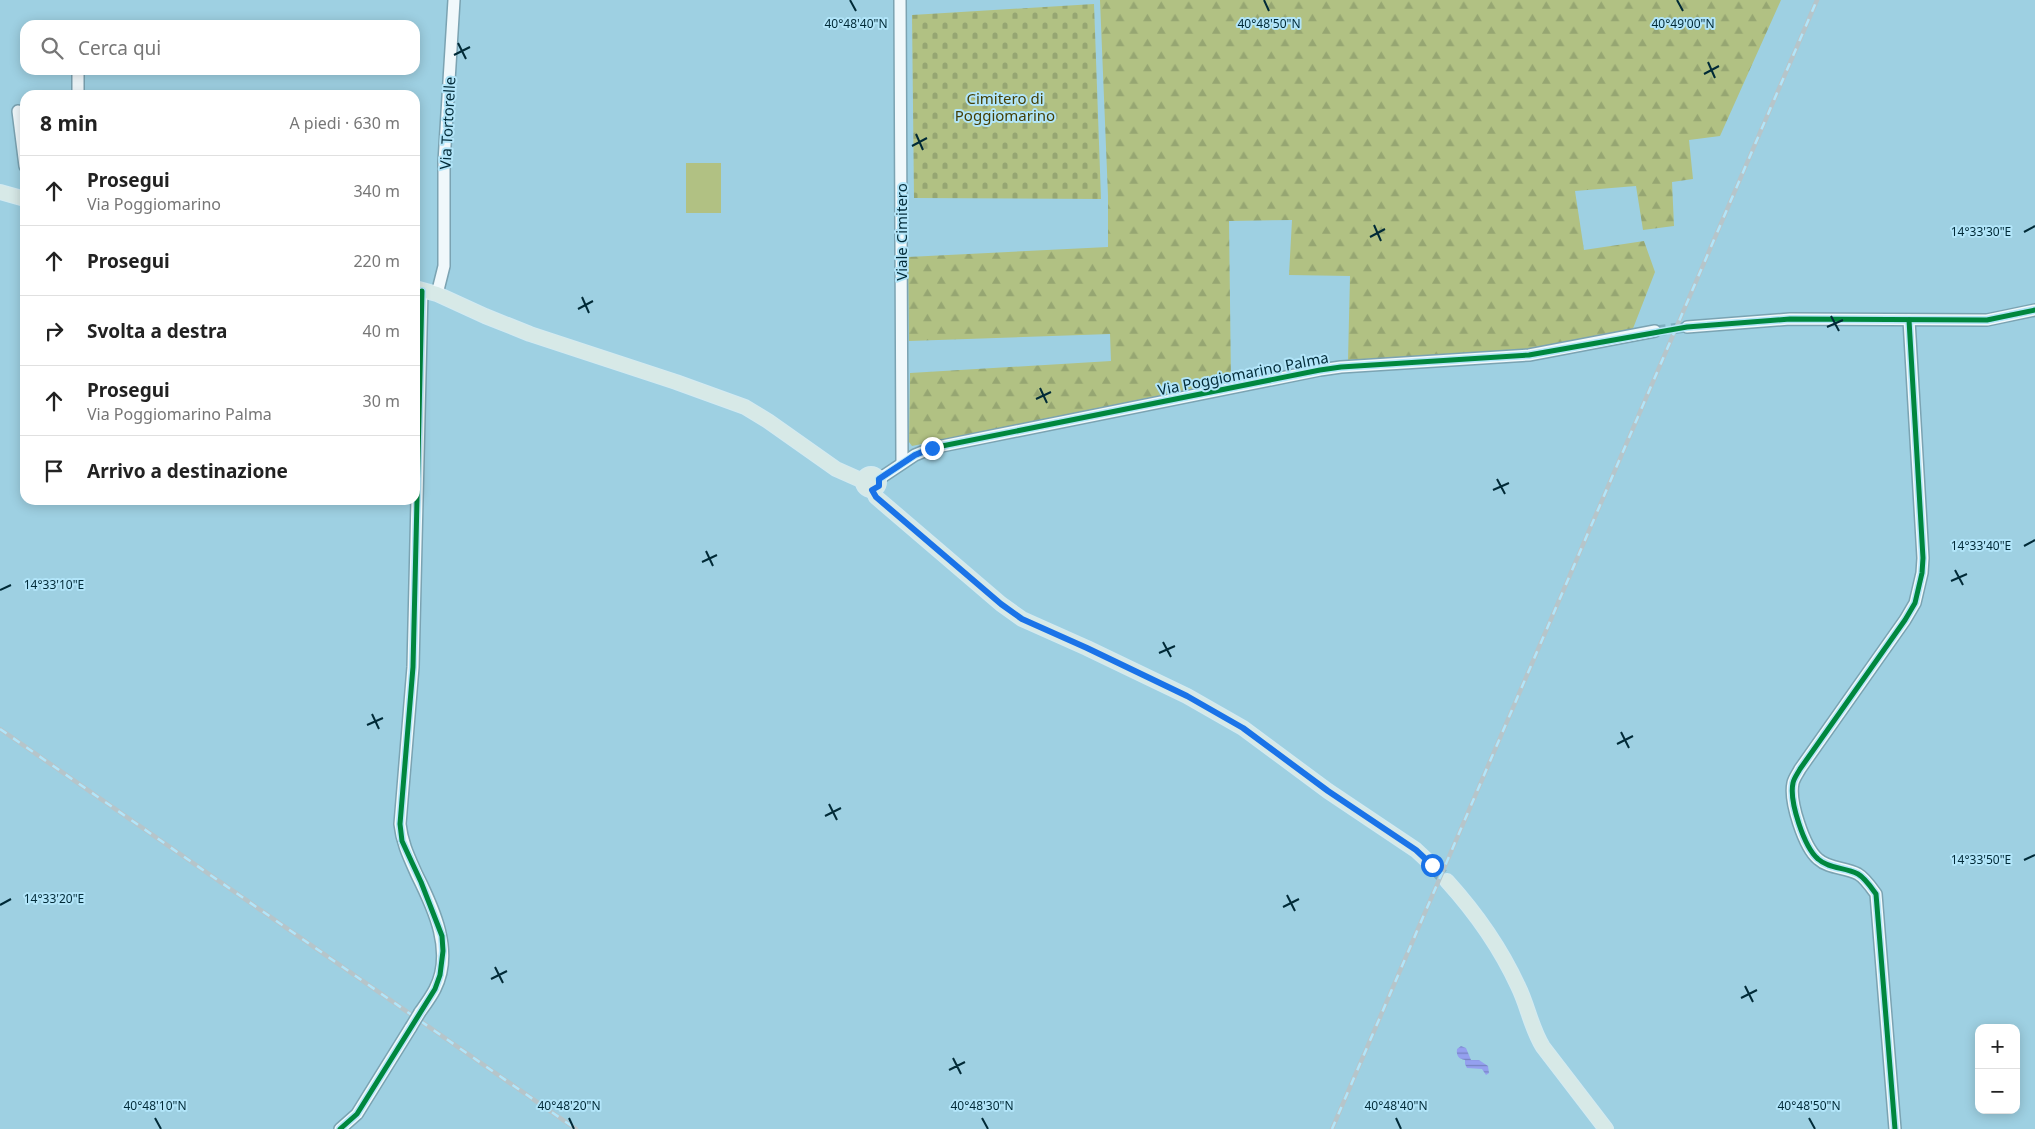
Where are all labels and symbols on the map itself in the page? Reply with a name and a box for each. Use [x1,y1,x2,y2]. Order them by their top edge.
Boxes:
text: 40°48'40"N [824,15,888,32]
text: 40°48'50"N [1237,15,1301,32]
text: 40°49'00"N [1651,15,1715,32]
street label: Via Tortorelle [435,76,459,170]
park label: Cimitero di Poggiomarino [955,88,1055,125]
street label: Viale Cimitero [891,183,911,281]
text: 14°33'30"E [1951,223,2011,240]
street label: Via Poggiomarino Palma [1156,347,1330,399]
route end [921,437,944,460]
text: 14°33'40"E [1951,537,2011,554]
text: 14°33'10"E [24,576,84,593]
text: 14°33'50"E [1951,851,2011,868]
route start [1421,854,1444,877]
text: 14°33'20"E [24,890,84,907]
text: 40°48'10"N [123,1097,187,1114]
text: 40°48'20"N [537,1097,601,1114]
text: 40°48'30"N [950,1097,1014,1114]
text: 40°48'40"N [1364,1097,1428,1114]
text: 40°48'50"N [1777,1097,1841,1114]

